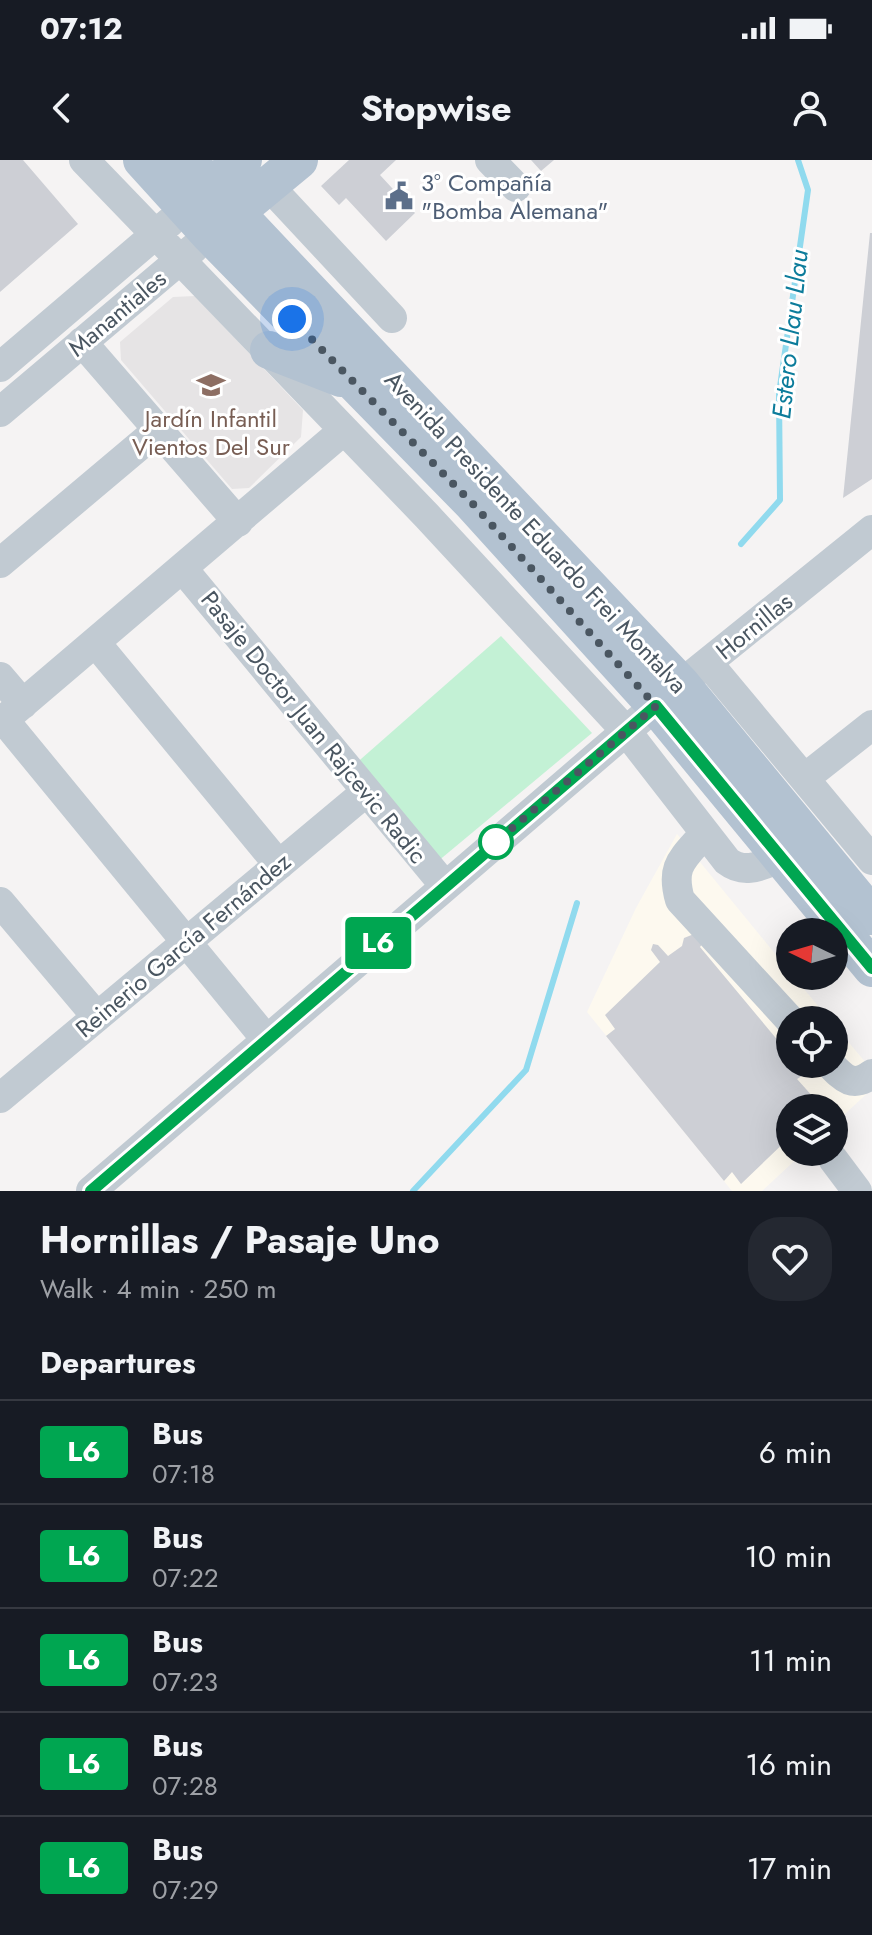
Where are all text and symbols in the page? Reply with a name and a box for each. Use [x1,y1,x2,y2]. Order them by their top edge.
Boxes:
text: 07:12 [40,7,123,50]
text: Stopwise [360,82,512,134]
icon: back [40,86,84,130]
icon: person [788,86,832,130]
place label: 3º Compañía "Bomba Alemana" [421,165,608,228]
public building icon: 3º Compañía "Bomba Alemana" [384,181,414,211]
water label: Estero Llau Llau [762,247,818,421]
street label: Manantiales [60,261,174,365]
your location [272,299,312,339]
street label: Avenida Presidente Eduardo Frei Montalva [377,363,695,701]
school or university icon: Jardín Infantil Vientos Del Sur [196,370,226,400]
place label: Jardín Infantil Vientos Del Sur [132,401,291,464]
street label: Pasaje Doctor Juan Rajcevic Radic [193,583,435,871]
street label: Hornillas [708,584,800,668]
unlabelled marker [479,825,513,859]
street label: Reinerio García Fernández [68,844,298,1046]
line badge: L6 [342,917,414,969]
north arrow [776,918,848,990]
map controls [776,918,848,1166]
text: L6 [361,922,395,963]
button: locate [776,1006,848,1078]
button: layers [776,1094,848,1166]
text: Hornillas / Pasaje Uno [40,1212,440,1267]
button: heart [748,1217,832,1301]
text: Walk · 4 min · 250 m [40,1270,277,1308]
text: Departures [40,1341,196,1384]
text: Bus [152,1412,203,1455]
text: L6 [67,1431,101,1472]
text: 6 min [759,1431,832,1474]
text: 07:18 [152,1455,215,1493]
text: Bus [152,1516,203,1559]
text: L6 [67,1535,101,1576]
text: 10 min [745,1535,832,1578]
text: 07:22 [152,1559,219,1597]
text: Bus [152,1620,203,1663]
text: L6 [67,1639,101,1680]
text: 11 min [749,1639,832,1682]
text: 07:23 [152,1663,218,1701]
text: Bus [152,1724,203,1767]
text: L6 [67,1743,101,1784]
text: 16 min [745,1743,832,1786]
text: 07:28 [152,1767,218,1805]
text: Bus [152,1828,203,1871]
text: L6 [67,1847,101,1888]
text: 17 min [747,1847,832,1890]
text: 07:29 [152,1871,219,1909]

